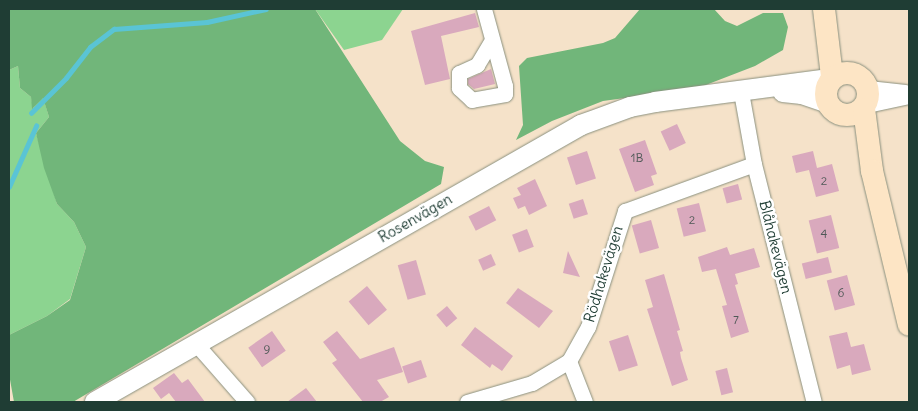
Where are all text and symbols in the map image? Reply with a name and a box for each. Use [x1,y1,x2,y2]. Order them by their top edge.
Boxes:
house number: 1B [631,151,643,165]
house number: 2 [821,174,827,188]
street label: Rosenvägen [375,190,455,246]
street label: Blåhakevägen [756,199,796,295]
house number: 2 [689,213,695,227]
street label: Rödhakevägen [580,223,626,325]
house number: 4 [821,227,827,241]
house number: 6 [838,286,844,300]
house number: 7 [733,313,739,327]
house number: 9 [264,343,270,357]

